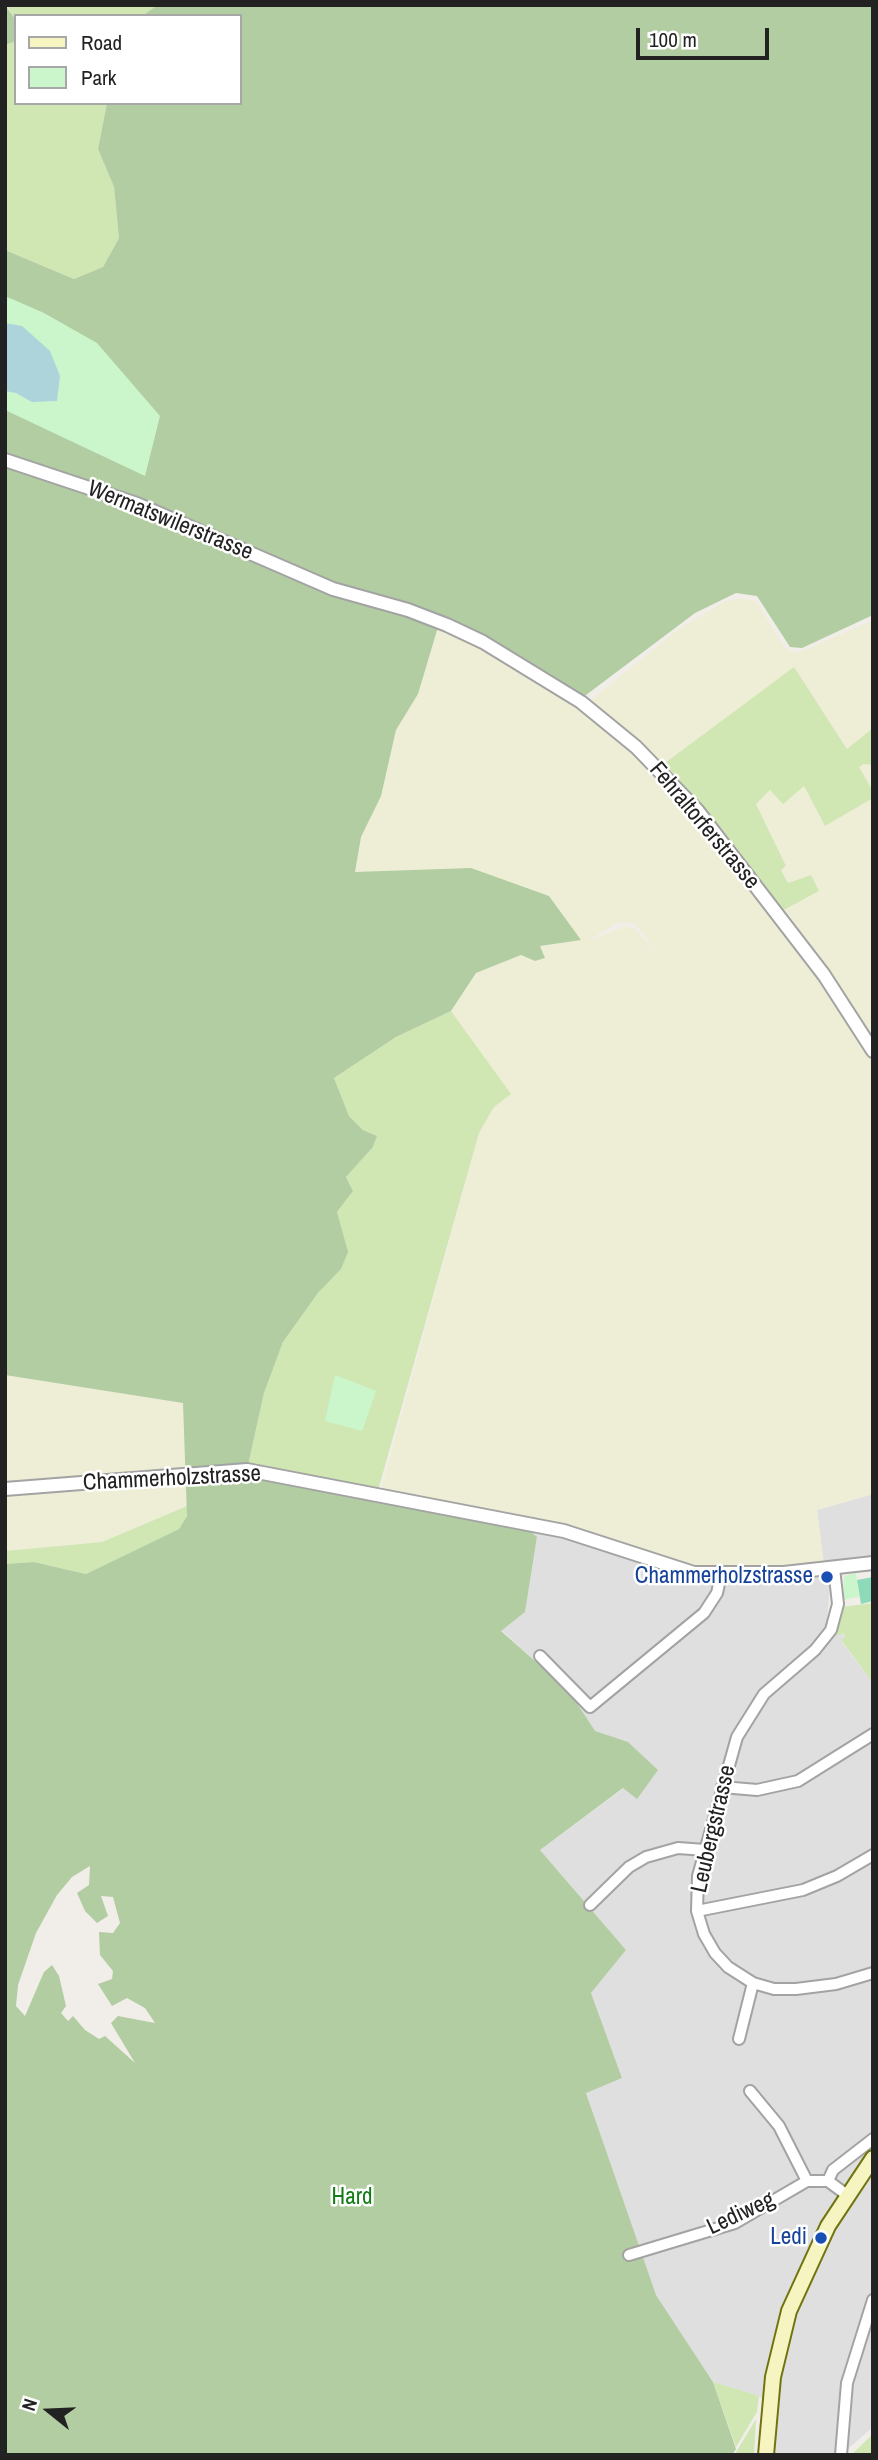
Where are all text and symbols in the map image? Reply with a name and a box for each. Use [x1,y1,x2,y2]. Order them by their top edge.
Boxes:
legend [14,14,242,105]
scale bar [640,14,773,58]
text: 100 m [649,25,697,54]
text: Road [81,28,122,57]
text: Park [81,63,116,92]
street label: Wermatswilerstrasse [83,475,257,567]
street label: Fehraltorferstrasse [643,757,765,895]
street label: Chammerholzstrasse [82,1461,262,1497]
place label: Chammerholzstrasse [635,1563,813,1591]
marker: Chammerholzstrasse [819,1569,835,1585]
street label: Leubergstrasse [686,1763,742,1895]
park label: Hard [332,2184,372,2212]
street label: Lediweg [703,2186,779,2242]
place label: Ledi [770,2224,807,2252]
marker: Ledi [813,2230,829,2246]
north arrow [14,2376,84,2446]
text: N [15,2395,43,2414]

